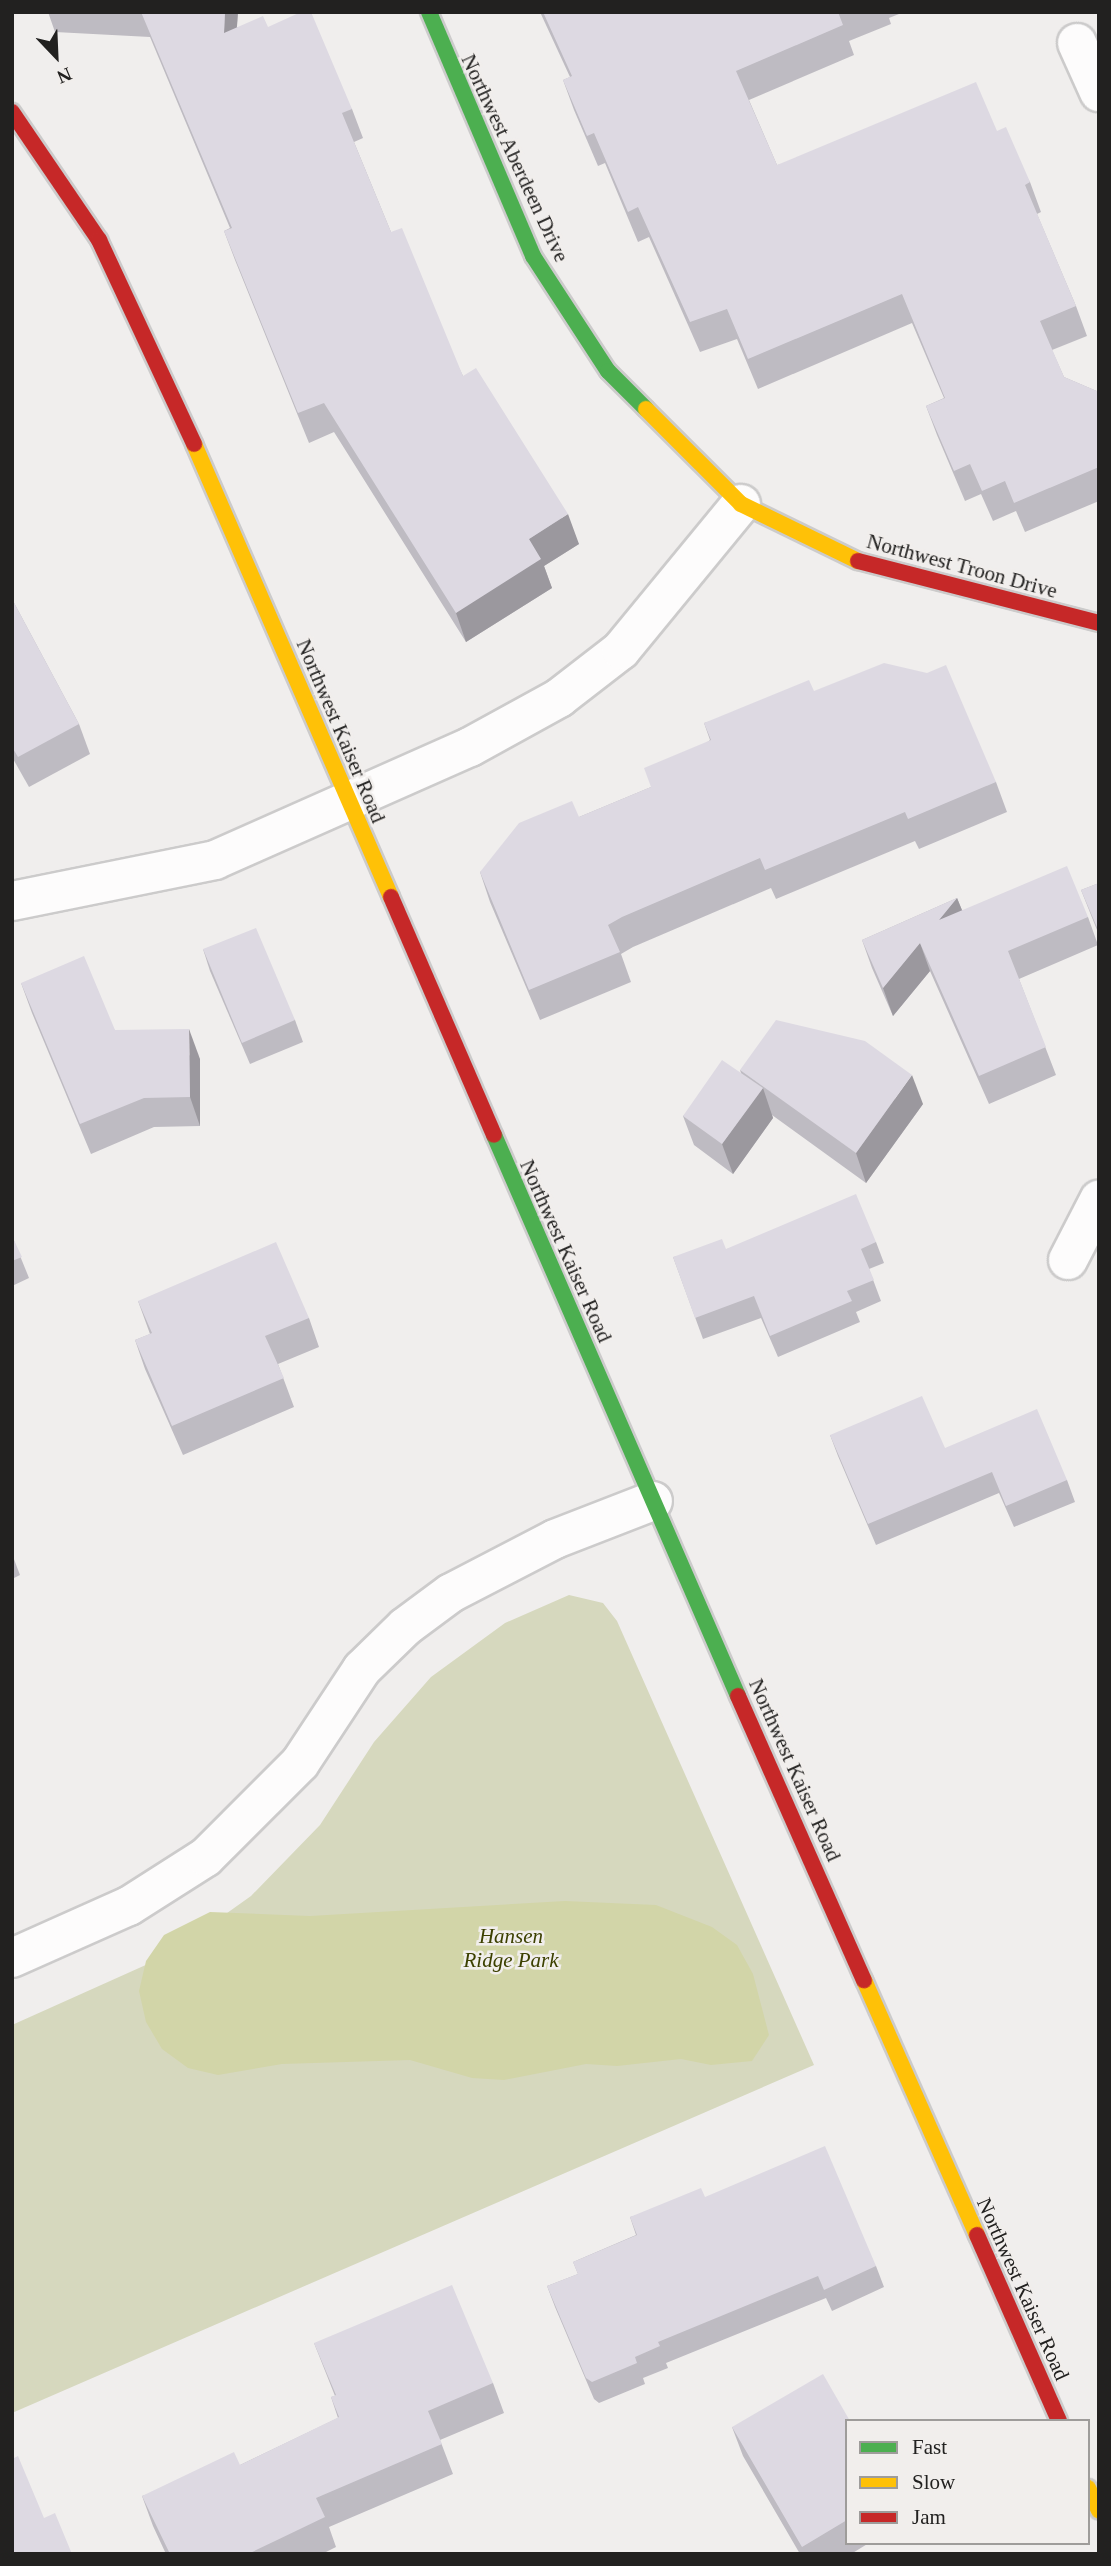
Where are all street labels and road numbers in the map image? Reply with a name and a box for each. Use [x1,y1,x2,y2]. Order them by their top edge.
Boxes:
street label: Northwest Aberdeen Drive [456,50,574,266]
street label: Northwest Troon Drive [864,528,1060,604]
street label: Northwest Kaiser Road [291,635,391,827]
street label: Northwest Kaiser Road [514,1156,618,1346]
street label: Northwest Kaiser Road [743,1675,847,1865]
street label: Northwest Kaiser Road [971,2194,1075,2384]

